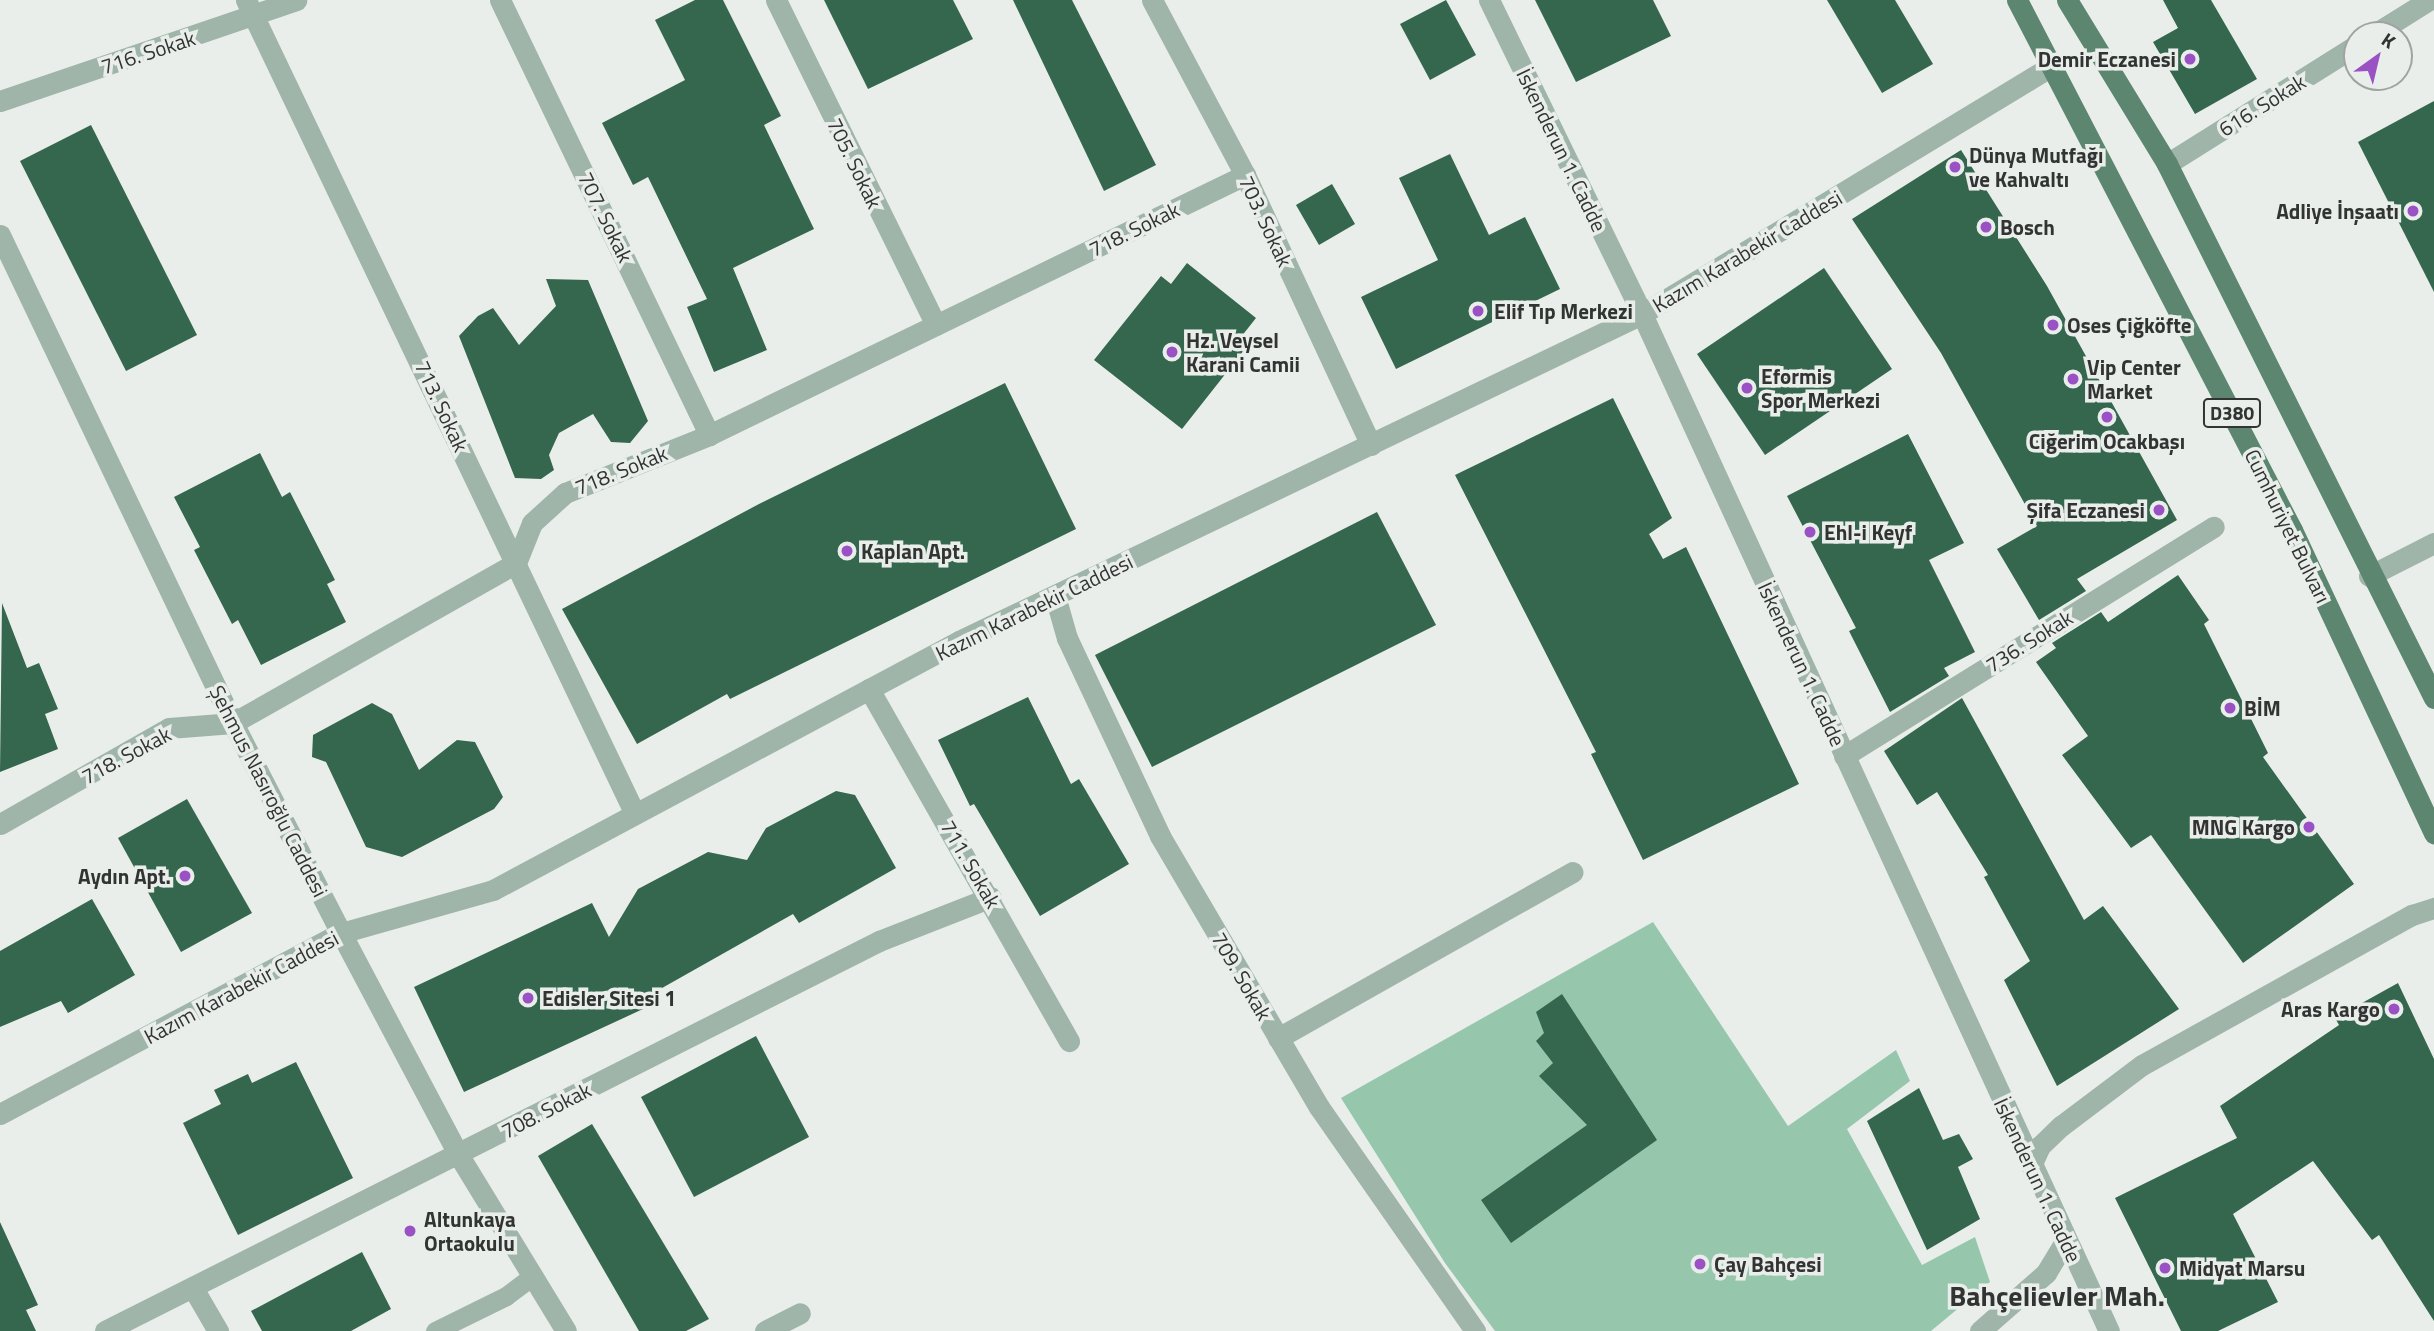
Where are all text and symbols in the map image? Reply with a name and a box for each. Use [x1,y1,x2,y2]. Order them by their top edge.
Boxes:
north arrow [2343,21,2413,91]
street label: 716. Sokak [98,25,198,79]
text: K [2376,25,2402,55]
place label: Demir Eczanesi [2038,46,2176,72]
marker: Demir Eczanesi [2182,51,2198,67]
street label: İskenderun 1. Cadde [1512,64,1612,236]
street label: 616. Sokak [2214,68,2310,142]
street label: 705. Sokak [822,114,888,212]
place label: Dünya Mutfağı ve Kahvaltı [1969,142,2103,192]
marker: Dünya Mutfağı ve Kahvaltı [1947,159,1963,175]
street label: 707. Sokak [573,168,639,266]
street label: 703. Sokak [1234,172,1298,270]
street label: Kazım Karabekir Caddesi [1648,184,1846,318]
street label: 718. Sokak [1085,196,1183,262]
place label: Adliye İnşaatı [2276,198,2399,224]
marker: Adliye İnşaatı [2405,203,2421,219]
place label: Bosch [2000,214,2055,240]
marker: Bosch [1978,219,1994,235]
place label: Elif Tıp Merkezi [1494,298,1633,324]
marker: Elif Tıp Merkezi [1468,301,1488,321]
place label: Oses Çiğköfte [2067,312,2192,338]
marker: Oses Çiğköfte [2045,317,2061,333]
place label: Hz. Veysel Karani Camii [1186,327,1300,377]
marker: Hz. Veysel Karani Camii [1164,344,1180,360]
place label: Vip Center Market [2087,354,2181,404]
street label: 713. Sokak [410,357,474,455]
place label: Eformis Spor Merkezi [1761,363,1880,413]
marker: Vip Center Market [2065,371,2081,387]
marker: Eformis Spor Merkezi [1739,380,1755,396]
road number: D380 [2202,398,2262,428]
marker: Ciğerim Ocakbaşı [2099,409,2115,425]
place label: Ciğerim Ocakbaşı [2029,428,2185,454]
street label: 718. Sokak [571,440,671,500]
street label: Cumhuriyet Bulvarı [2240,445,2336,607]
place label: Şifa Eczanesi [2027,497,2145,523]
marker: Şifa Eczanesi [2151,502,2167,518]
place label: Ehl-i Keyf [1824,519,1912,545]
marker: Ehl-i Keyf [1802,524,1818,540]
place label: Kaplan Apt. [861,538,965,564]
marker: Kaplan Apt. [839,543,855,559]
street label: Kazım Karabekir Caddesi [931,548,1137,666]
street label: İskenderun 1. Cadde [1753,578,1851,750]
street label: 736. Sokak [1981,604,2077,678]
street label: Şehmus Nasıroğlu Caddesi [205,681,333,901]
place label: BİM [2244,695,2281,721]
marker: BİM [2222,700,2238,716]
street label: 718. Sokak [77,721,175,789]
place label: MNG Kargo [2192,814,2295,840]
street label: 711. Sokak [936,815,1006,913]
marker: MNG Kargo [2301,819,2317,835]
place label: Aydın Apt. [78,863,171,889]
marker: Aydın Apt. [177,868,193,884]
street label: Kazım Karabekir Caddesi [140,925,342,1049]
street label: 709. Sokak [1207,927,1277,1025]
place label: Edisler Sitesi 1 [542,985,676,1011]
marker: Edisler Sitesi 1 [520,990,536,1006]
place label: Aras Kargo [2281,996,2380,1022]
marker: Aras Kargo [2386,1001,2402,1017]
street label: 708. Sokak [497,1077,595,1143]
street label: İskenderun 1. Cadde [1989,1094,2087,1266]
place label: Altunkaya Ortaokulu [424,1206,516,1256]
marker: Altunkaya Ortaokulu [402,1223,418,1239]
place label: Çay Bahçesi [1714,1251,1822,1277]
place label: Midyat Marsu [2179,1255,2305,1281]
marker: Çay Bahçesi [1692,1256,1708,1272]
marker: Midyat Marsu [2157,1260,2173,1276]
district label: Bahçelievler Mah. [1949,1279,2165,1313]

